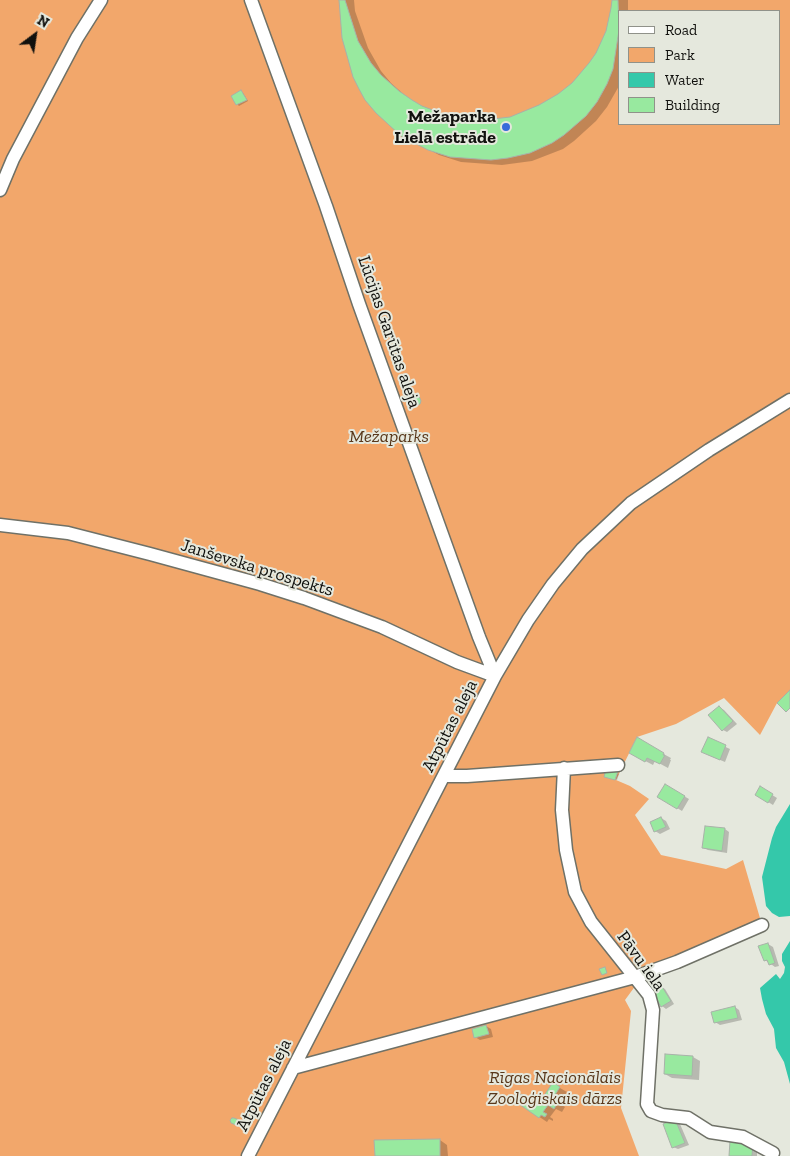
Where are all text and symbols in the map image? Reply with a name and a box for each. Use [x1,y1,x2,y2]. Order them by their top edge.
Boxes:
north arrow [10,10,60,60]
legend [618,10,780,125]
text: N [34,12,52,32]
text: Road [665,21,697,39]
text: Park [665,46,695,64]
text: Water [665,71,705,89]
text: Building [665,96,720,114]
place label: Mežaparka Lielā estrāde [394,106,496,148]
marker: Mežaparka Lielā estrāde [500,121,512,133]
street label: Lūcijas Garūtas aleja [353,253,425,411]
park label: Mežaparks [349,426,429,448]
street label: Janševska prospekts [178,534,336,602]
street label: Atpūtas aleja [418,676,482,776]
street label: Pāvu iela [612,927,670,995]
street label: Atpūtas aleja [232,1035,296,1135]
park label: Rīgas Nacionālais Zooloģiskais dārzs [488,1067,622,1110]

